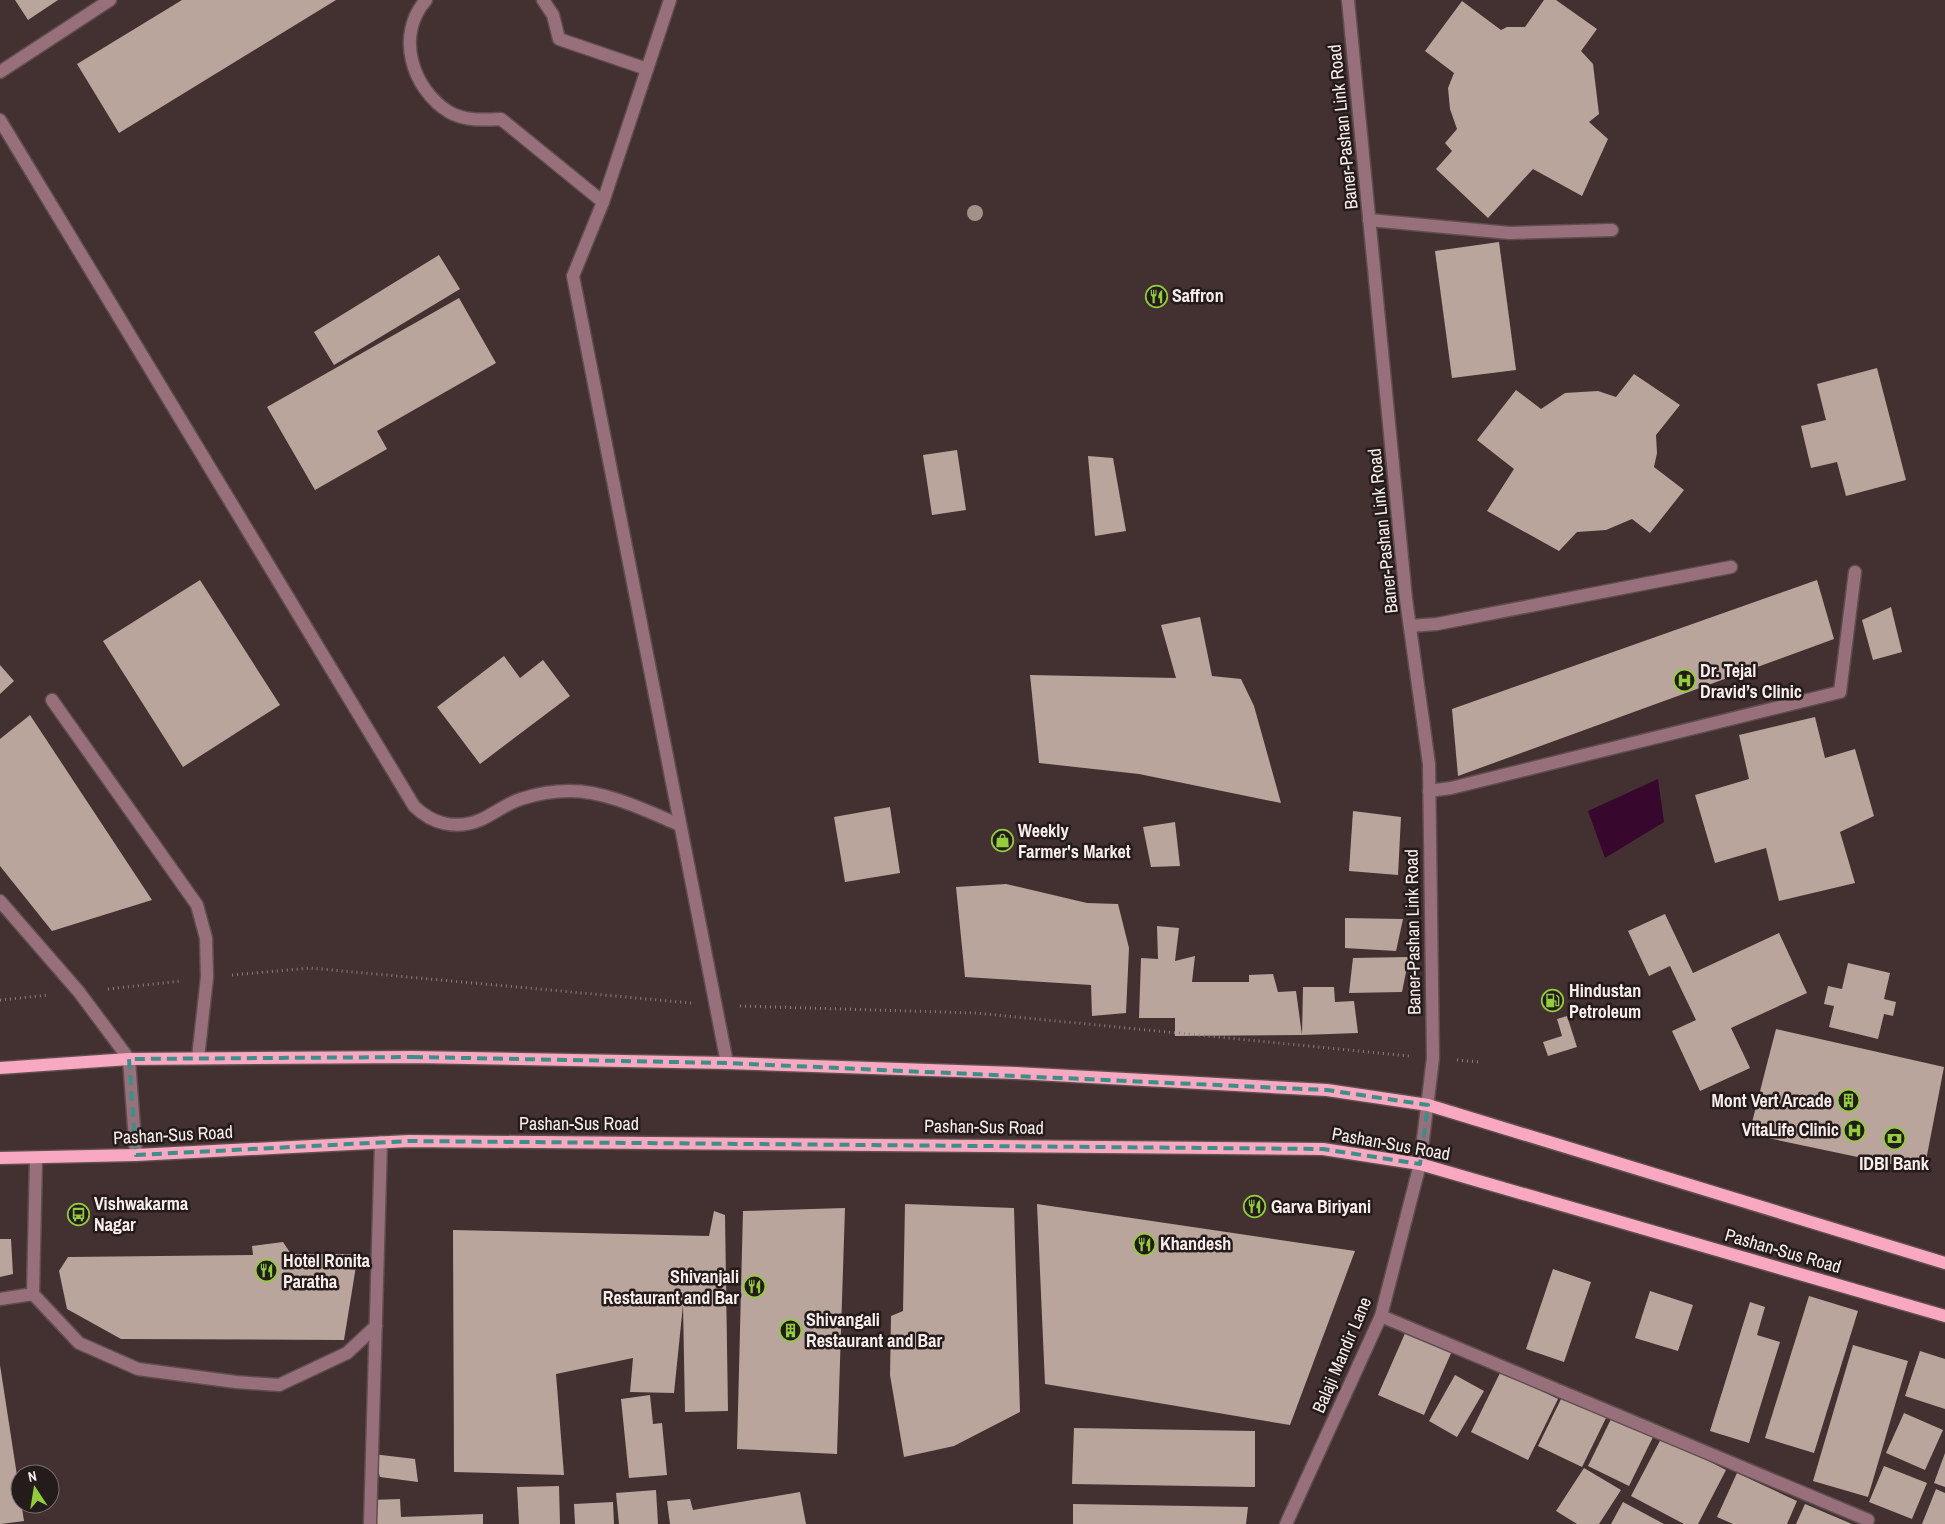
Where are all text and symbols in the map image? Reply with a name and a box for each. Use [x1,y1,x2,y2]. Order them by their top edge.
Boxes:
street label: Baner-Pashan Link Road [1321,43,1364,211]
place label: Saffron [1172,283,1224,308]
restaurant icon: Saffron [1144,284,1168,308]
street label: Baner-Pashan Link Road [1361,447,1404,615]
place label: Dr. Tejal Dravid’s Clinic [1700,658,1802,704]
hospital icon: Dr. Tejal Dravid’s Clinic [1672,669,1696,693]
place label: Weekly Farmer's Market [1018,818,1131,864]
shop icon: Weekly Farmer's Market [990,829,1014,853]
street label: Baner-Pashan Link Road [1399,849,1426,1015]
place label: Hindustan Petroleum [1569,978,1641,1024]
fuel station icon: Hindustan Petroleum [1541,989,1565,1013]
place label: Mont Vert Arcade [1711,1088,1832,1113]
building icon: Mont Vert Arcade [1836,1089,1860,1113]
street label: Pashan-Sus Road [519,1111,639,1136]
street label: Pashan-Sus Road [924,1113,1044,1140]
place label: VitaLife Clinic [1742,1117,1839,1142]
hospital icon: VitaLife Clinic [1843,1118,1867,1142]
street label: Pashan-Sus Road [113,1119,233,1150]
street label: Pashan-Sus Road [1330,1121,1452,1166]
bank icon: IDBI Bank [1882,1127,1906,1151]
place label: IDBI Bank [1859,1151,1930,1176]
place label: Vishwakarma Nagar [94,1191,189,1237]
place label: Garva Biriyani [1271,1194,1371,1219]
restaurant icon: Garva Biriyani [1243,1195,1267,1219]
bus stop icon: Vishwakarma Nagar [66,1202,90,1226]
street label: Pashan-Sus Road [1722,1222,1844,1279]
place label: Khandesh [1160,1231,1231,1256]
restaurant icon: Khandesh [1132,1232,1156,1256]
place label: Hotel Ronita Paratha [283,1248,371,1294]
restaurant icon: Hotel Ronita Paratha [255,1259,279,1283]
place label: Shivanjali Restaurant and Bar [603,1264,739,1310]
restaurant icon: Shivanjali Restaurant and Bar [743,1275,767,1299]
street label: Balaji Mandir Lane [1306,1293,1377,1417]
place label: Shivangali Restaurant and Bar [806,1307,942,1353]
building icon: Shivangali Restaurant and Bar [778,1318,802,1342]
north arrow [10,1464,60,1514]
text: N [26,1467,38,1486]

